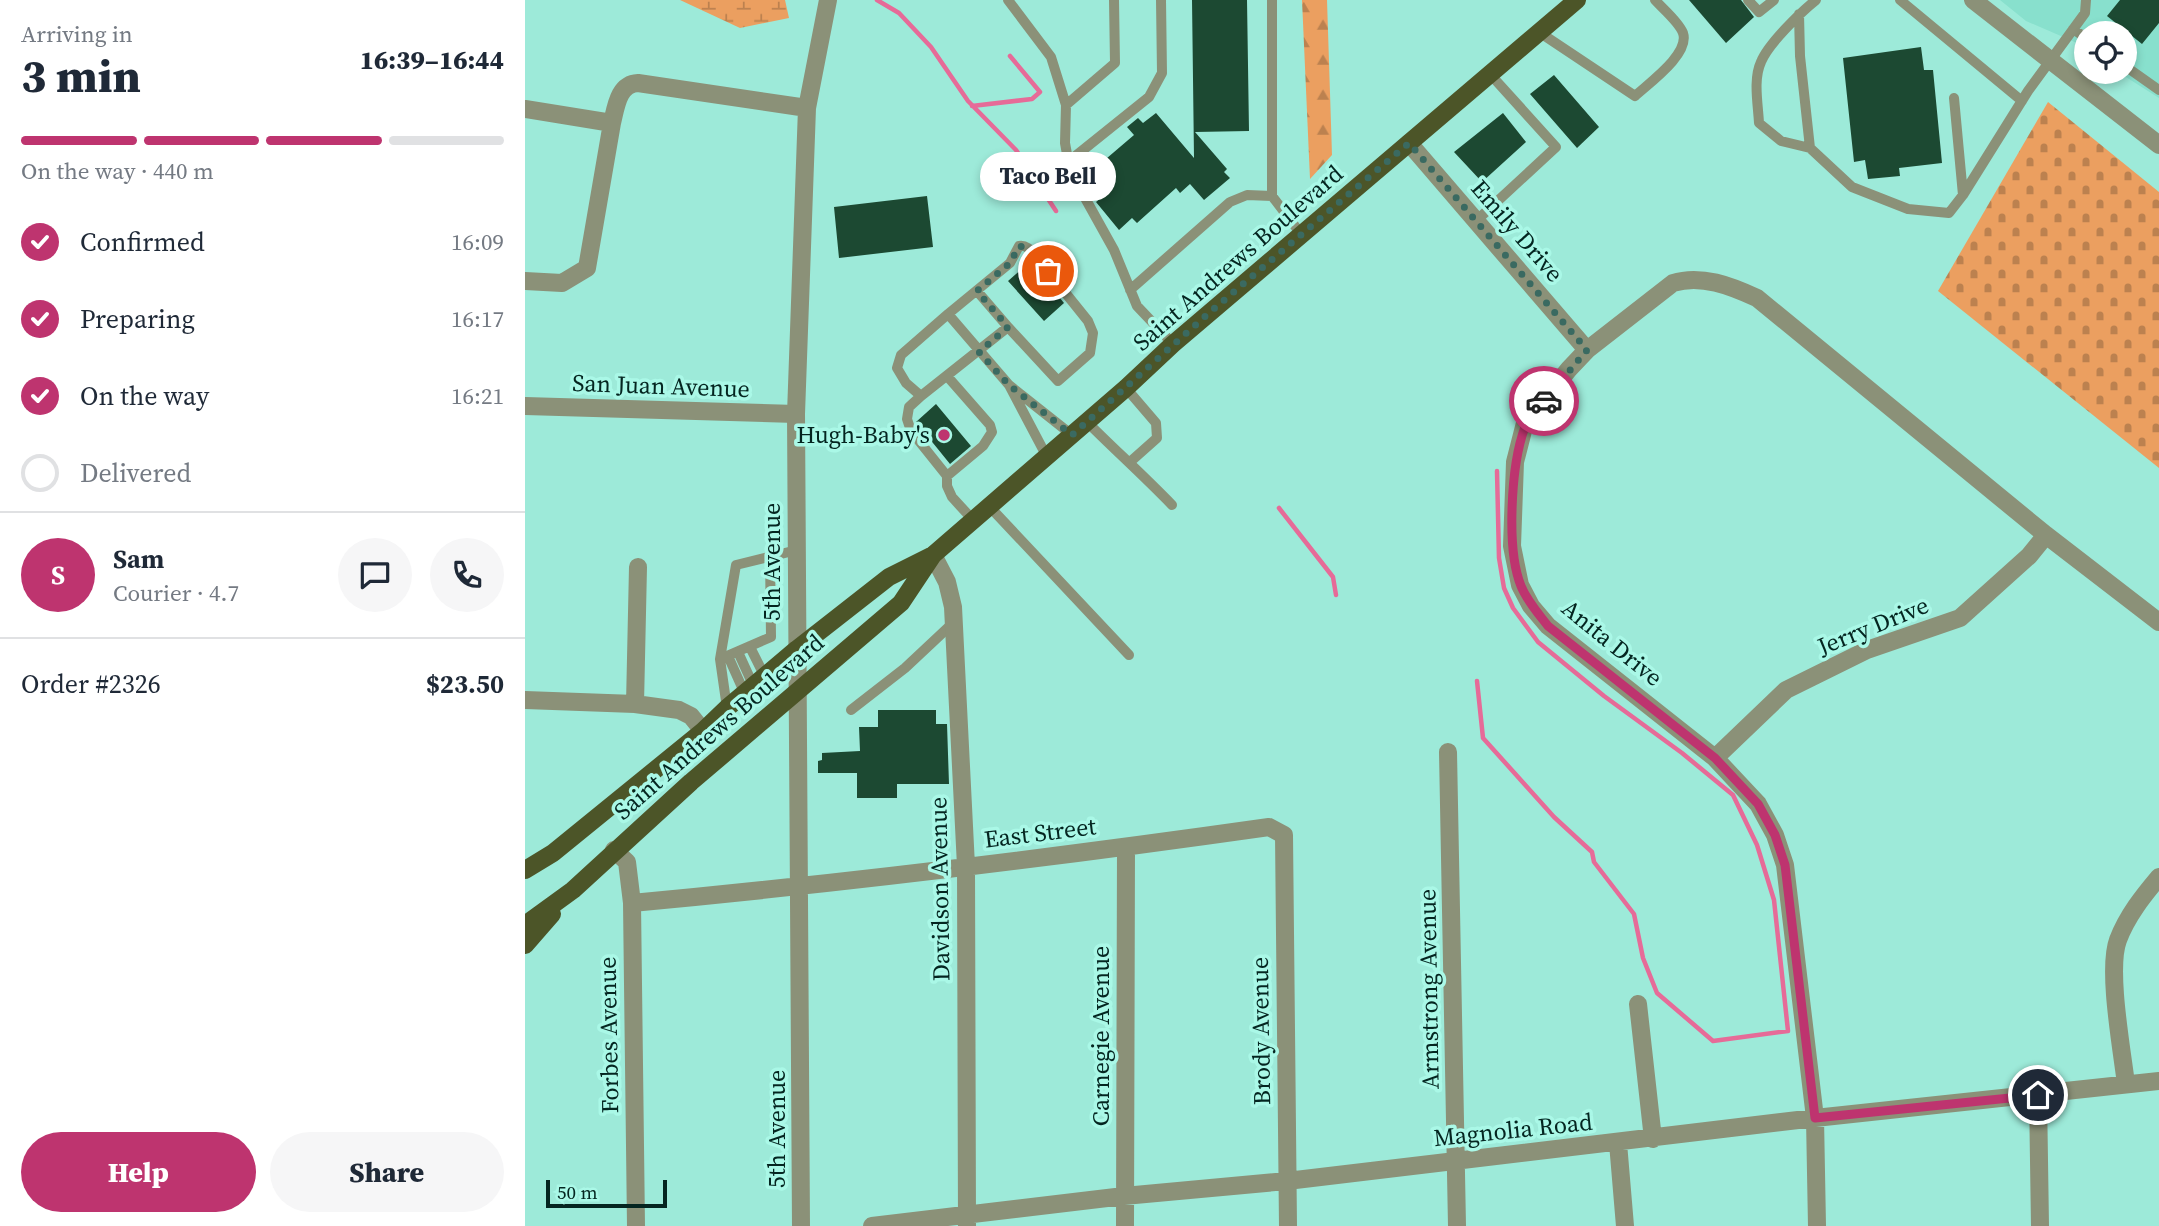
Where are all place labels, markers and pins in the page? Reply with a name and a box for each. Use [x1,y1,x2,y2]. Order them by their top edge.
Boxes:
callout: Taco Bell [980,152,1116,201]
pin [1018,241,1078,301]
place label: Hugh-Baby's [796,418,930,451]
marker: Hugh-Baby's [936,427,952,443]
pin [2008,1065,2068,1125]

